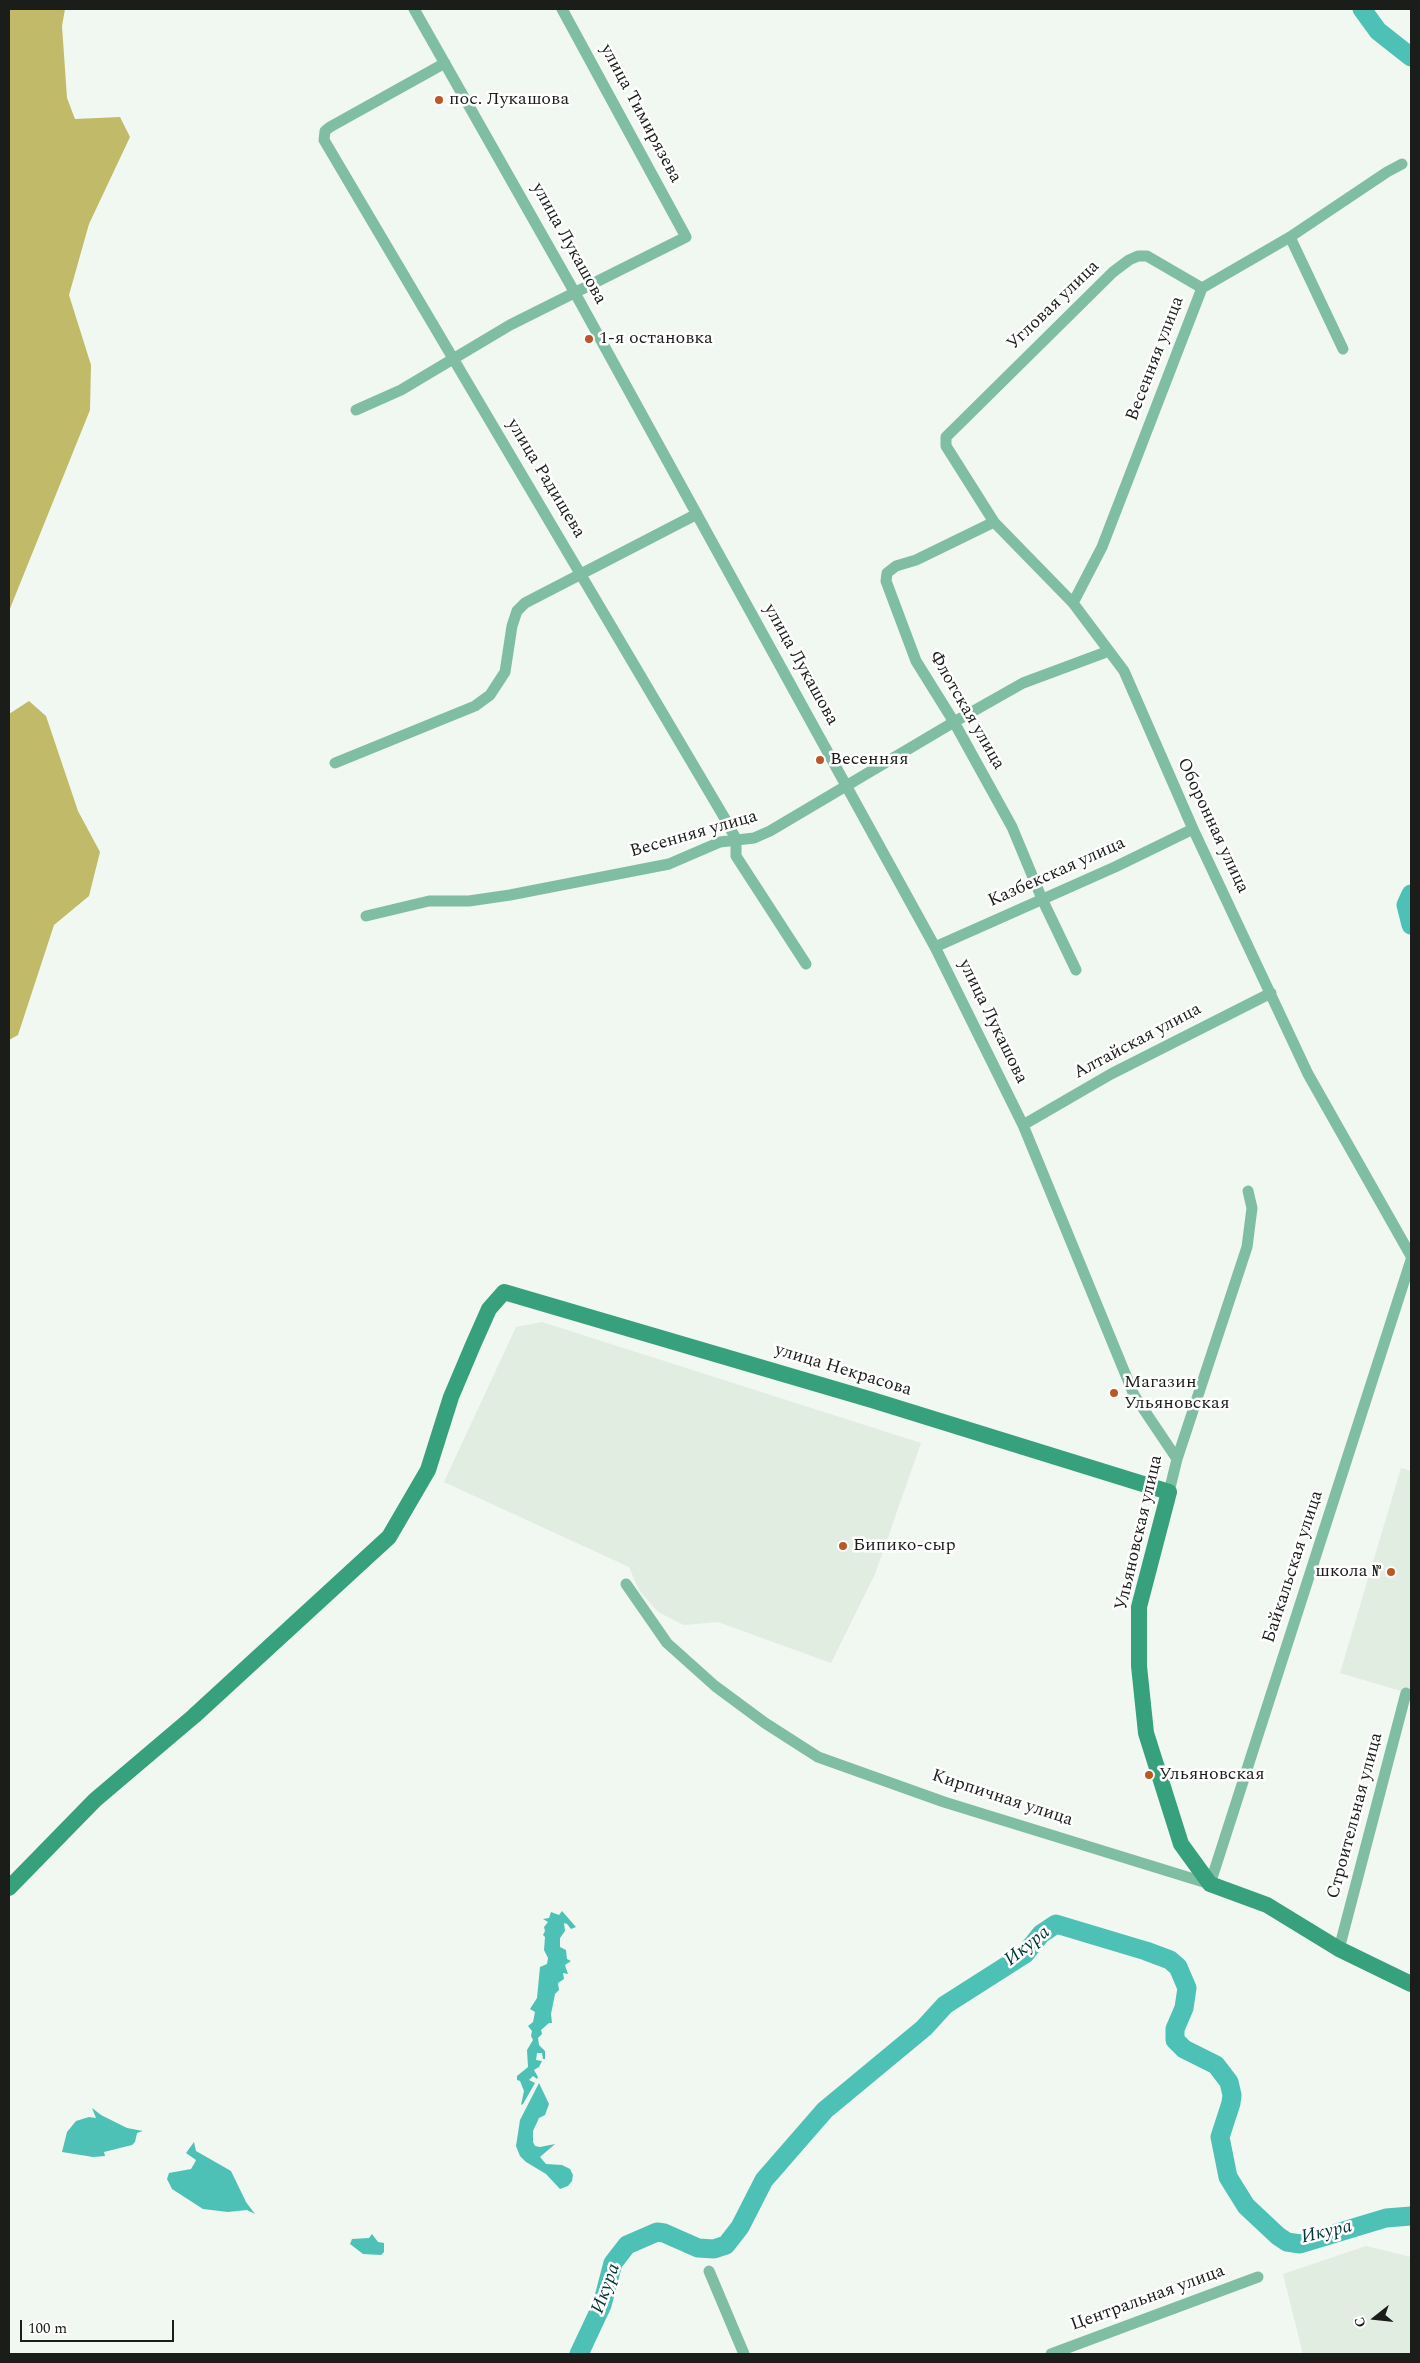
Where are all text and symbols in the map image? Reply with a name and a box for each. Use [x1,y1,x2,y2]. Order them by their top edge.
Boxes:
street label: улица Тимирязева [594,41,686,187]
place label: пос. Лукашова [449,89,569,111]
marker: пос. Лукашова [433,94,445,106]
street label: улица Лукашова [526,179,610,309]
street label: Угловая улица [1003,256,1105,356]
street label: Весенняя улица [1122,294,1190,424]
place label: 1-я остановка [599,328,713,350]
marker: 1-я остановка [583,333,595,345]
street label: улица Радищева [501,415,589,543]
street label: улица Лукашова [758,600,842,730]
street label: Флотская улица [923,648,1009,774]
place label: Весенняя [830,749,909,771]
marker: Весенняя [814,754,826,766]
street label: Оборонная улица [1171,755,1253,897]
street label: Весенняя улица [628,806,760,864]
street label: Казбекская улица [985,833,1129,913]
street label: улица Лукашова [953,956,1031,1088]
street label: Алтайская улица [1071,999,1205,1085]
street label: улица Некрасова [772,1340,914,1402]
place label: Магазин Ульяновская [1124,1372,1230,1415]
marker: Магазин Ульяновская [1108,1387,1120,1399]
street label: Ульяновская улица [1112,1453,1168,1613]
street label: Байкальская улица [1259,1488,1329,1646]
place label: Бипико-сыр [853,1535,956,1557]
marker: Бипико-сыр [837,1540,849,1552]
place label: школа № [1315,1561,1381,1583]
marker: школа № [1385,1566,1397,1578]
street label: Строительная улица [1323,1731,1389,1901]
place label: Ульяновская [1159,1764,1265,1786]
street label: Кирпичная улица [929,1766,1075,1832]
marker: Ульяновская [1143,1769,1155,1781]
water label: Икура [1001,1922,1055,1972]
water label: Икура [1299,2216,1355,2250]
water label: Икура [587,2261,627,2317]
street label: Центральная улица [1068,2261,1228,2337]
north arrow [1350,2293,1400,2343]
scale bar [22,2310,176,2342]
text: С [1349,2315,1372,2330]
text: 100 m [28,2317,67,2340]

